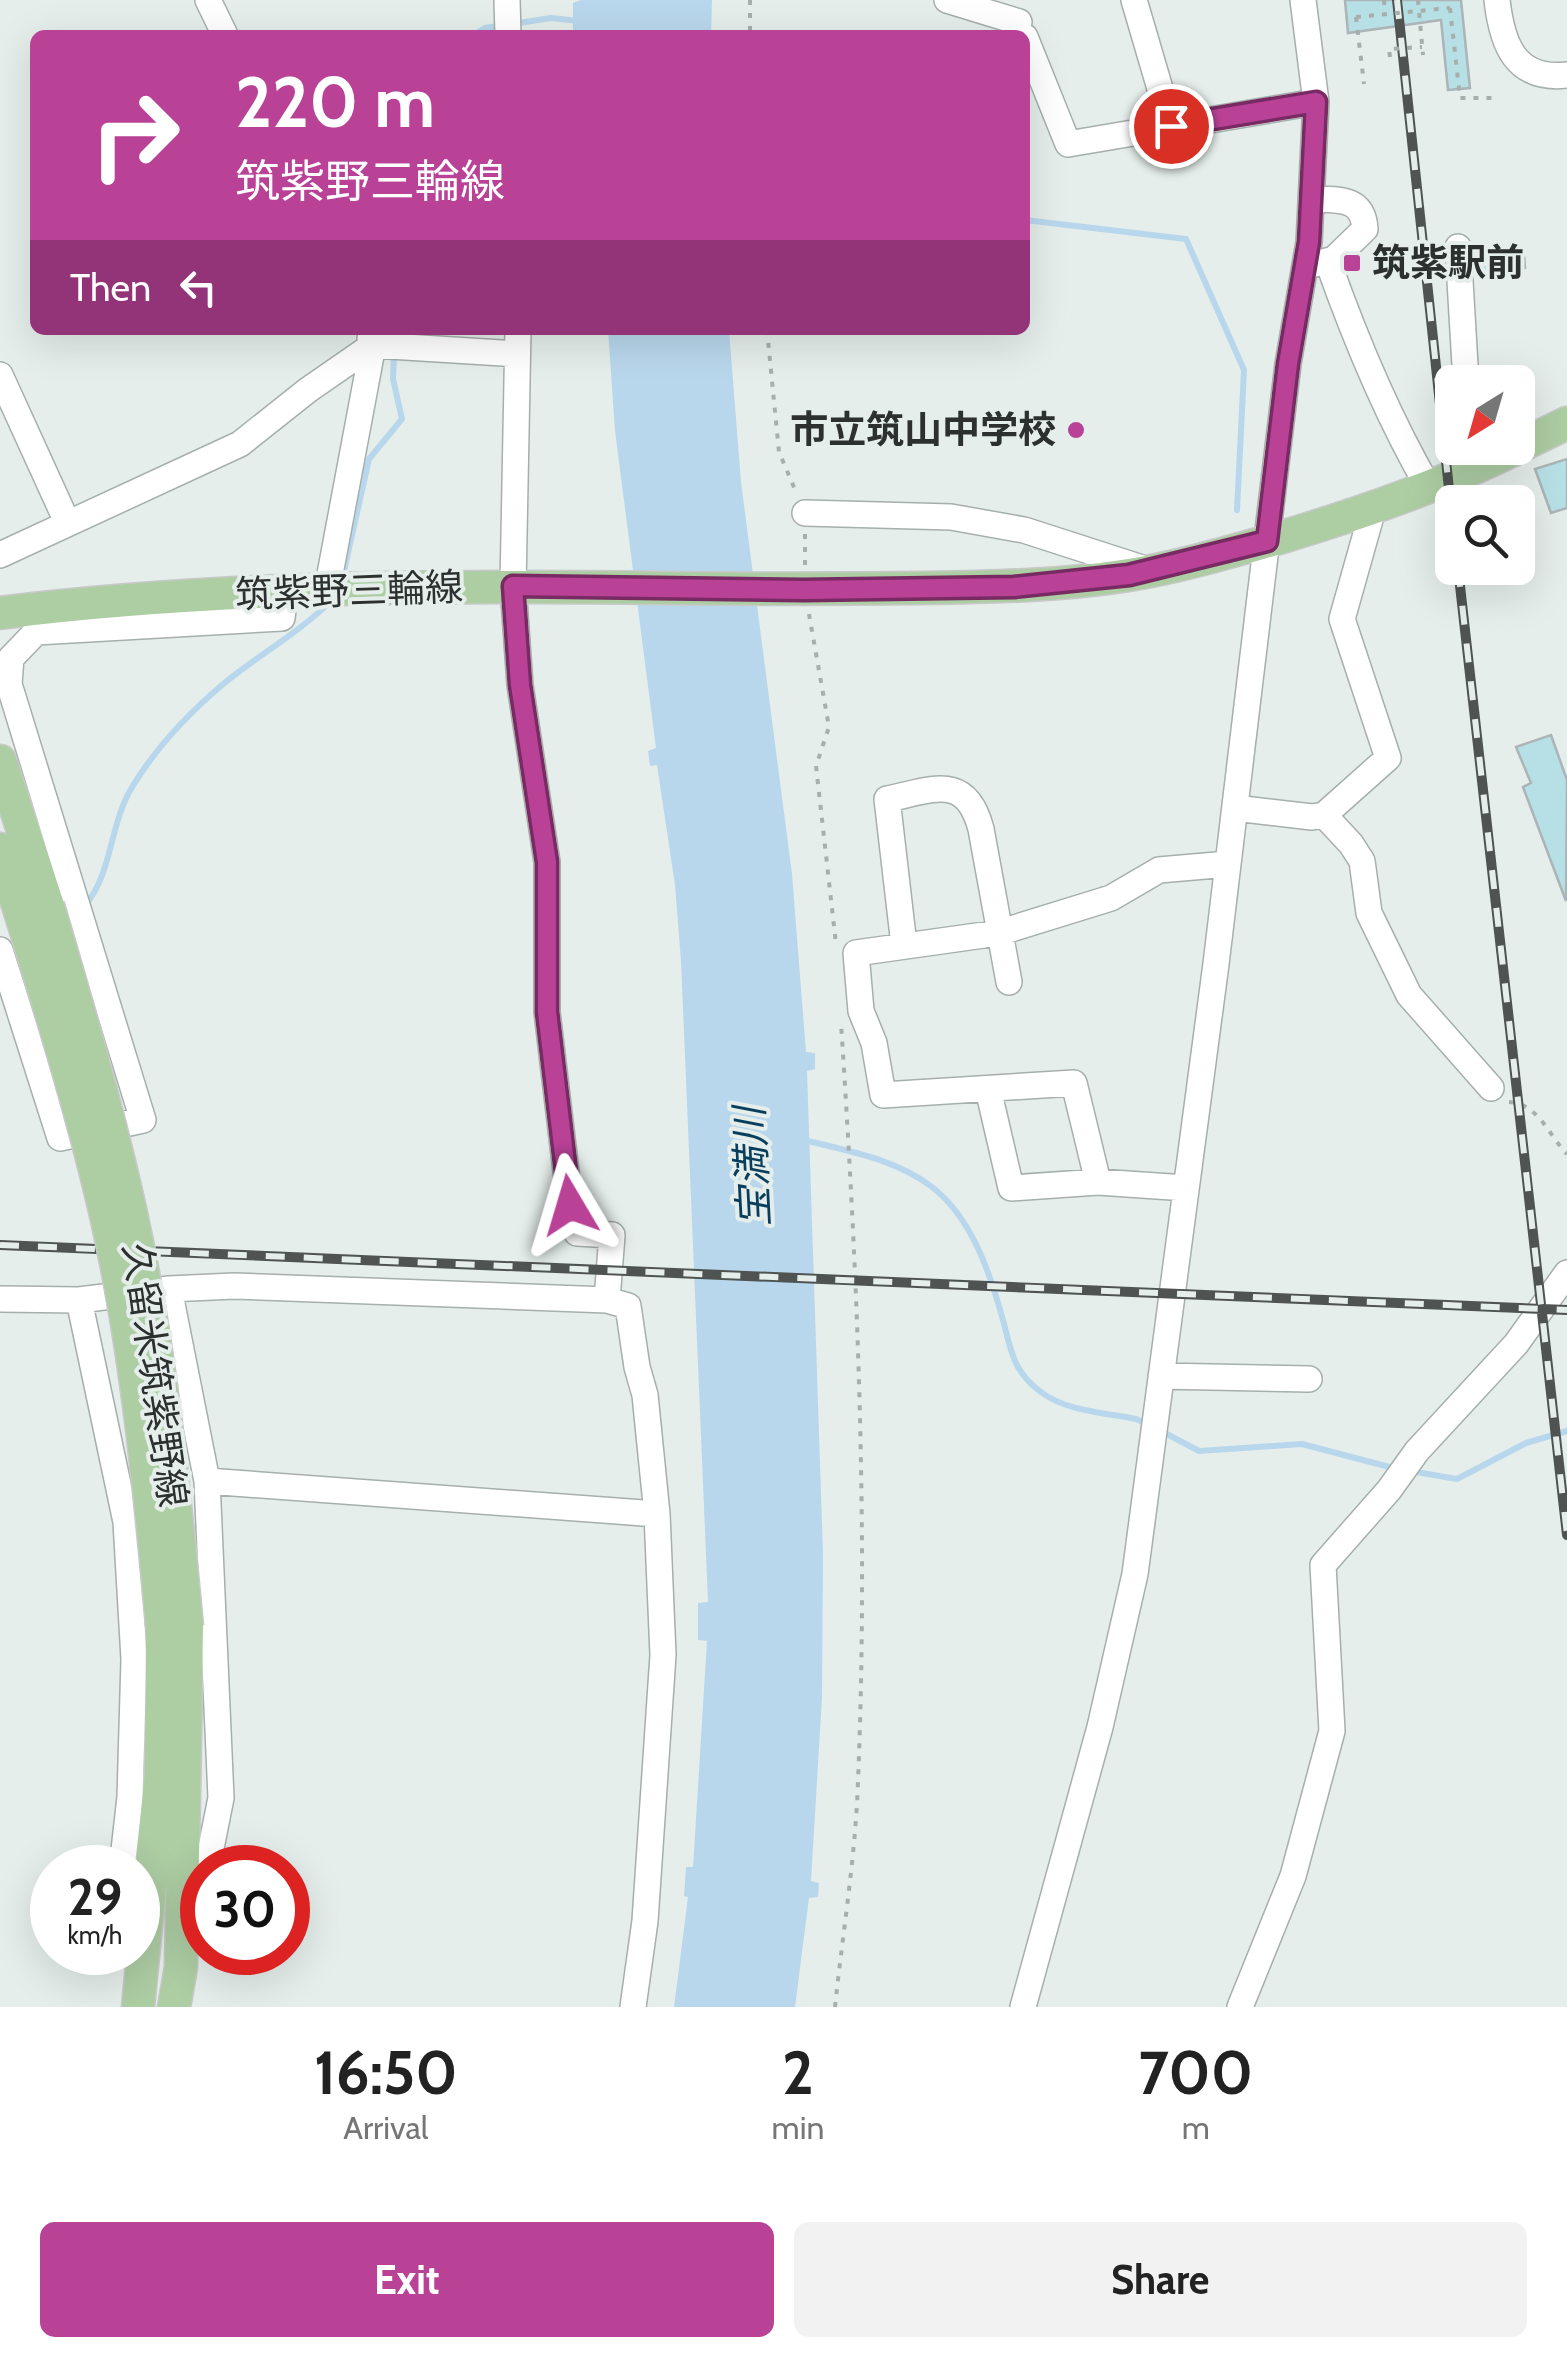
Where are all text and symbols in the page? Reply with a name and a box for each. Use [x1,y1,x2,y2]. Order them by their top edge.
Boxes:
text: 220 m [235,59,435,145]
icon: right [70,70,200,200]
pin [1129,84,1214,169]
icon: arrive [1144,99,1199,154]
text: 筑紫野三輪線 [235,154,505,208]
place label: 筑紫駅前 [1372,239,1524,286]
marker: 筑紫駅前 [1341,252,1363,274]
icon: left [171,260,226,315]
text: Then [70,264,151,311]
north arrow [1435,365,1535,465]
map controls [1435,365,1535,585]
place label: 市立筑山中学校 [790,406,1056,453]
marker: 市立筑山中学校 [1065,419,1087,441]
button: search [1435,485,1535,585]
street label: 筑紫野三輪線 [234,563,464,618]
water label: 宝満川 [724,1102,779,1228]
position arrow [518,1153,622,1257]
street label: 久留米筑紫野線 [114,1240,197,1510]
speed limit sign: 30 [180,1845,310,1975]
text: 29 [68,1867,122,1928]
text: km/h [68,1920,122,1950]
text: 16:50 [314,2036,458,2109]
text: 2 [782,2036,814,2109]
text: 700 [1138,2036,1253,2109]
text: Arrival [343,2108,428,2147]
text: min [772,2108,824,2147]
text: m [1182,2108,1210,2147]
button: Exit [40,2222,774,2337]
button: Share [794,2222,1527,2337]

